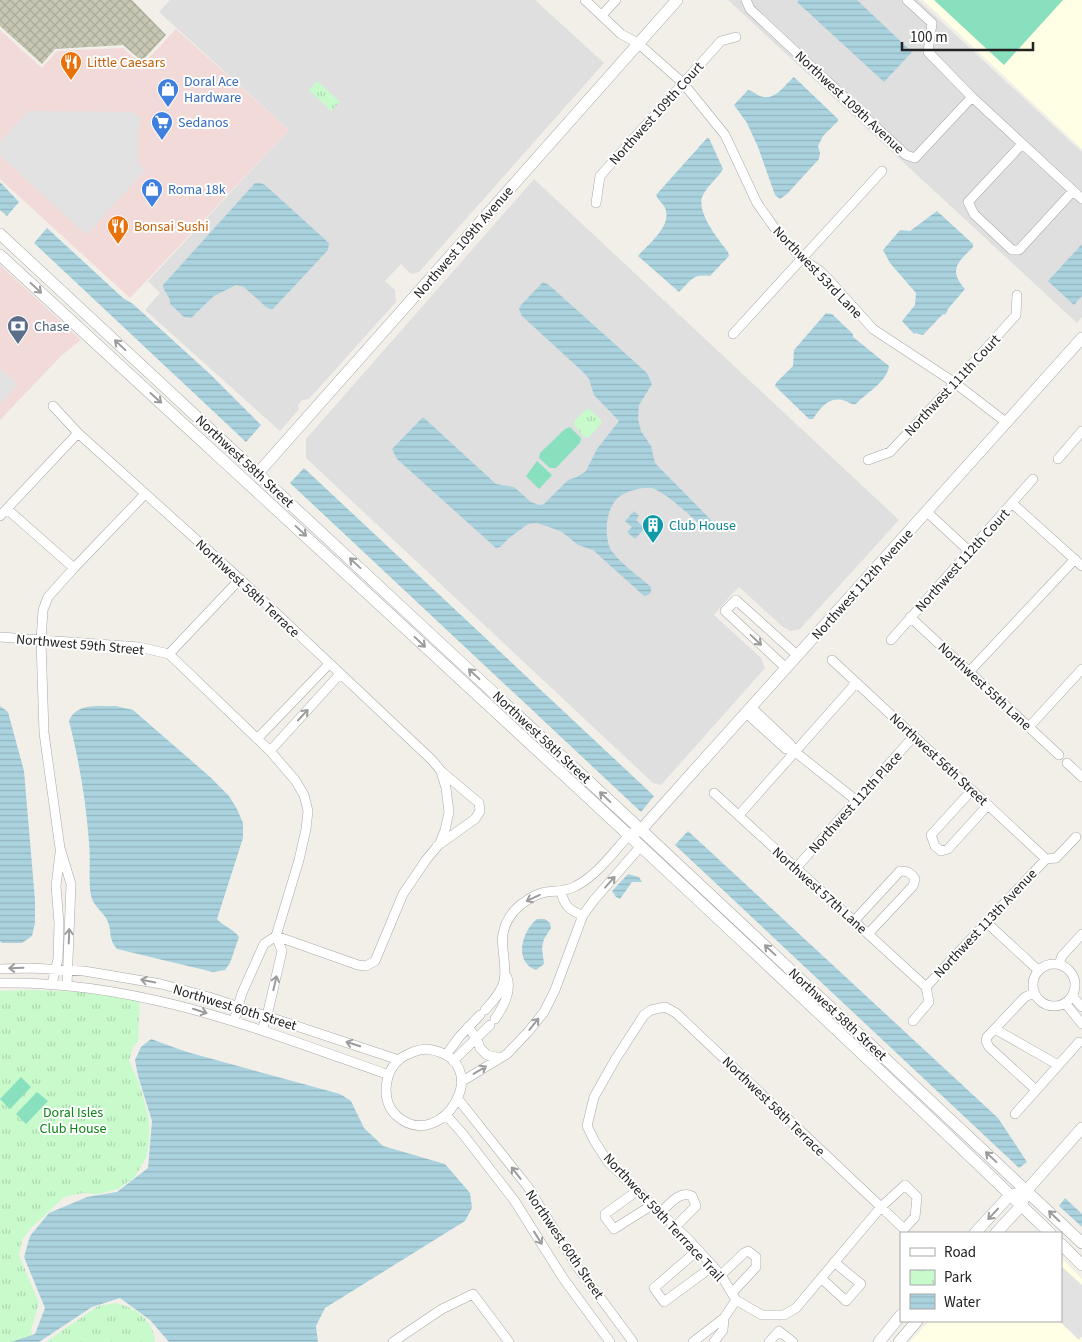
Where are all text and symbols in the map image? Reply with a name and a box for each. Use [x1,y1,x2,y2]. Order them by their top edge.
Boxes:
scale bar [902,20,1033,52]
text: 100 m [910,27,948,48]
street label: Northwest 109th Avenue [790,47,909,159]
restaurant icon: Little Caesars [59,50,83,81]
place label: Little Caesars [87,53,165,73]
street label: Northwest 109th Court [605,57,709,170]
place label: Doral Ace Hardware [184,72,241,108]
shop icon: Doral Ace Hardware [156,77,180,108]
supermarket icon: Sedanos [150,110,174,141]
place label: Sedanos [178,113,228,133]
shop icon: Roma 18k [140,177,164,208]
place label: Roma 18k [168,180,226,200]
street label: Northwest 109th Avenue [409,182,518,303]
restaurant icon: Bonsai Sushi [106,214,130,245]
place label: Bonsai Sushi [134,217,209,237]
street label: Northwest 53rd Lane [768,222,867,323]
one-way arrow [29,282,42,294]
bank icon: Chase [6,314,30,345]
place label: Chase [34,317,70,337]
street label: Northwest 111th Court [900,330,1005,441]
one-way arrow [114,339,127,351]
one-way arrow [149,392,162,404]
street label: Northwest 58th Street [191,411,298,513]
street label: Northwest 112th Court [911,504,1015,617]
building icon: Club House [641,513,665,544]
place label: Club House [669,516,736,536]
street label: Northwest 112th Avenue [807,525,918,645]
one-way arrow [295,526,308,537]
street label: Northwest 58th Terrace [191,535,304,642]
one-way arrow [348,557,361,569]
street label: Northwest 59th Street [15,629,145,661]
one-way arrow [749,634,762,646]
one-way arrow [414,636,427,648]
street label: Northwest 55th Lane [933,638,1036,735]
one-way arrow [467,668,480,680]
street label: Northwest 58th Street [488,687,595,789]
one-way arrow [297,709,309,722]
street label: Northwest 56th Street [885,709,992,811]
street label: Northwest 112th Place [804,747,907,858]
one-way arrow [599,791,612,802]
street label: Northwest 57th Lane [768,843,871,939]
street label: Northwest 113th Avenue [930,864,1042,983]
one-way arrow [604,875,616,888]
one-way arrow [525,893,540,903]
one-way arrow [64,928,74,944]
one-way arrow [764,944,776,956]
one-way arrow [9,963,25,973]
street label: Northwest 58th Street [784,964,891,1066]
one-way arrow [140,976,156,986]
one-way arrow [271,976,280,992]
street label: Northwest 60th Street [171,980,299,1036]
one-way arrow [192,1007,208,1017]
one-way arrow [529,1018,540,1031]
one-way arrow [345,1039,361,1049]
street label: Northwest 58th Terrace [717,1052,829,1161]
one-way arrow [473,1064,487,1074]
park label: Doral Isles Club House [40,1103,106,1139]
street label: Northwest 59th Terrrace Trail [598,1149,729,1287]
one-way arrow [985,1151,998,1163]
one-way arrow [511,1166,522,1179]
street label: Northwest 60th Street [520,1186,608,1303]
one-way arrow [987,1208,999,1221]
one-way arrow [1048,1210,1061,1222]
one-way arrow [533,1231,543,1245]
legend [900,1232,1062,1322]
text: Road [944,1242,976,1263]
text: Park [944,1267,973,1288]
text: Water [944,1292,981,1313]

